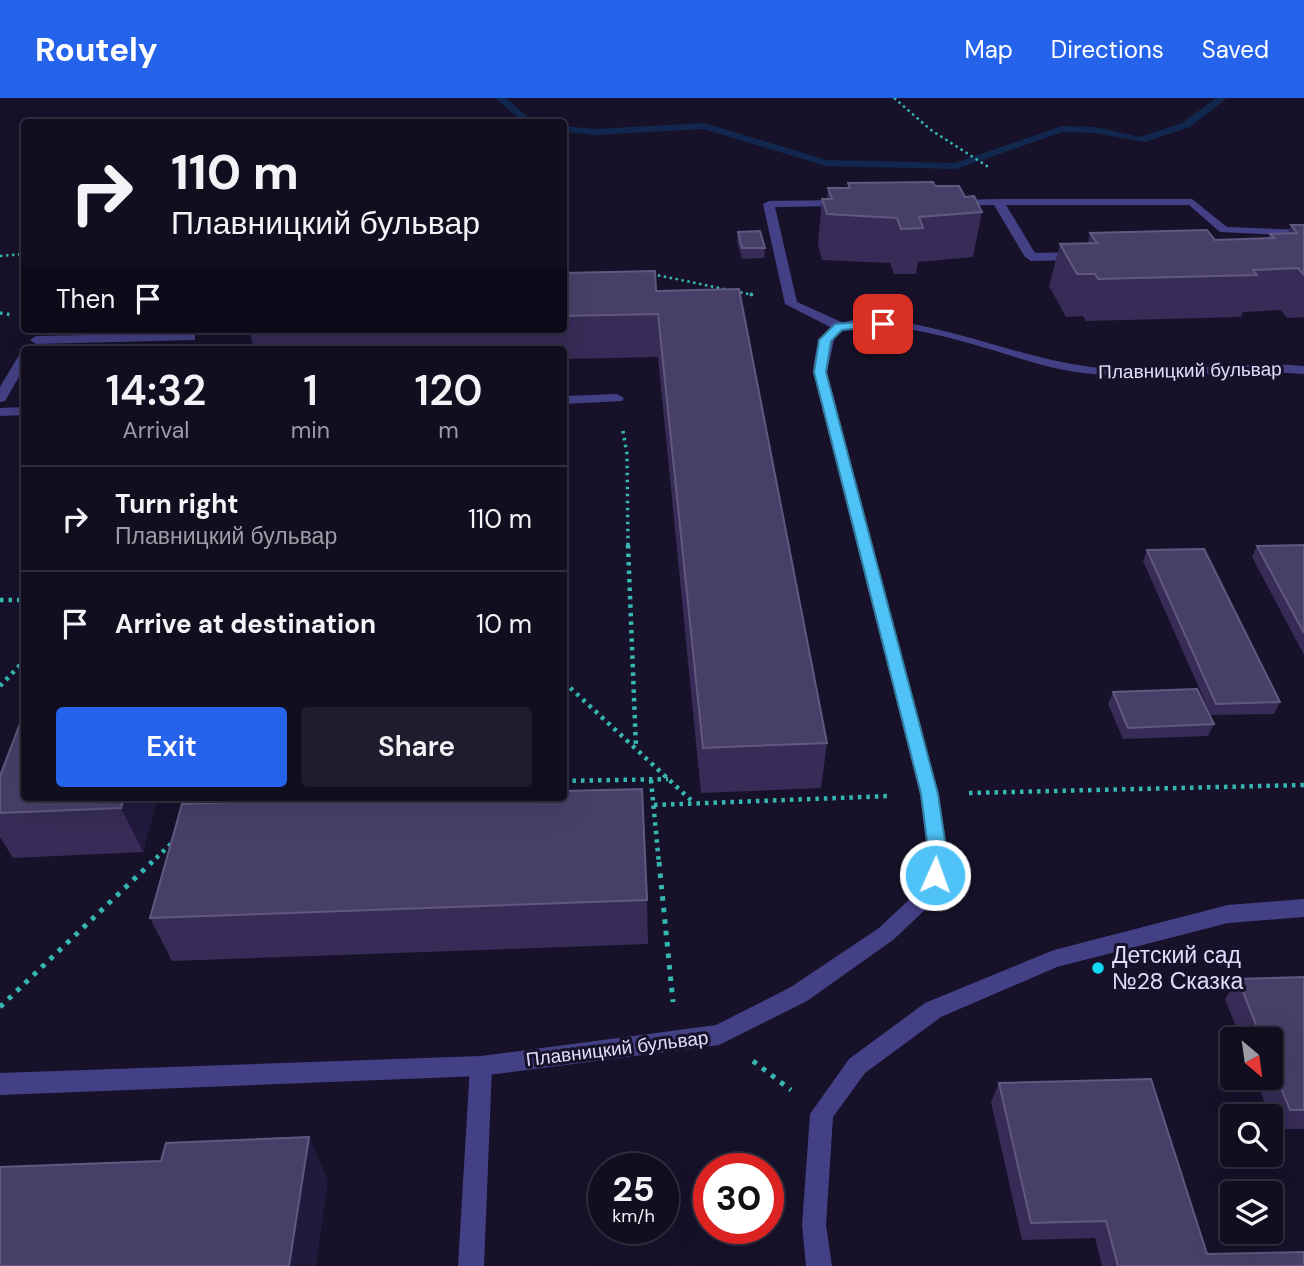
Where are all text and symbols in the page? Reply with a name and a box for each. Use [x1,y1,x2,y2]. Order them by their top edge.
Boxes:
text: Routely [35,28,158,71]
text: Map [965,34,1013,65]
text: Directions [1051,34,1164,65]
text: Saved [1202,34,1269,65]
text: 110 m [171,140,299,204]
icon: right [56,147,147,238]
text: Плавницкий бульвар [171,202,480,244]
icon: arrive [129,280,167,318]
text: Then [56,282,115,316]
pin [853,294,913,354]
icon: arrive [864,305,902,343]
street label: Плавницкий бульвар [1098,356,1282,385]
text: 14:32 [106,363,206,418]
text: 1 [303,363,318,418]
text: 120 [415,363,482,418]
text: Arrival [122,415,189,445]
text: min [291,415,330,445]
text: m [438,415,459,445]
text: Turn right [115,487,239,521]
icon: right [56,500,94,538]
text: 110 m [468,502,532,536]
text: Плавницкий бульвар [115,521,337,551]
icon: arrive [56,605,94,643]
text: Arrive at destination [115,607,376,641]
text: 10 m [476,607,532,641]
button: Exit [56,707,287,787]
button: Share [301,707,532,787]
position arrow [898,838,972,912]
place label: Детский сад №28 Сказка [1112,940,1243,996]
marker: Детский сад №28 Сказка [1090,960,1106,976]
street label: Плавницкий бульвар [524,1025,710,1072]
north arrow [1220,1027,1283,1090]
map controls [1220,1027,1283,1244]
button: search [1220,1104,1283,1167]
speed limit sign: 30 [693,1153,784,1244]
text: 25 [613,1166,654,1212]
button: layers [1220,1181,1283,1244]
text: km/h [612,1204,655,1228]

